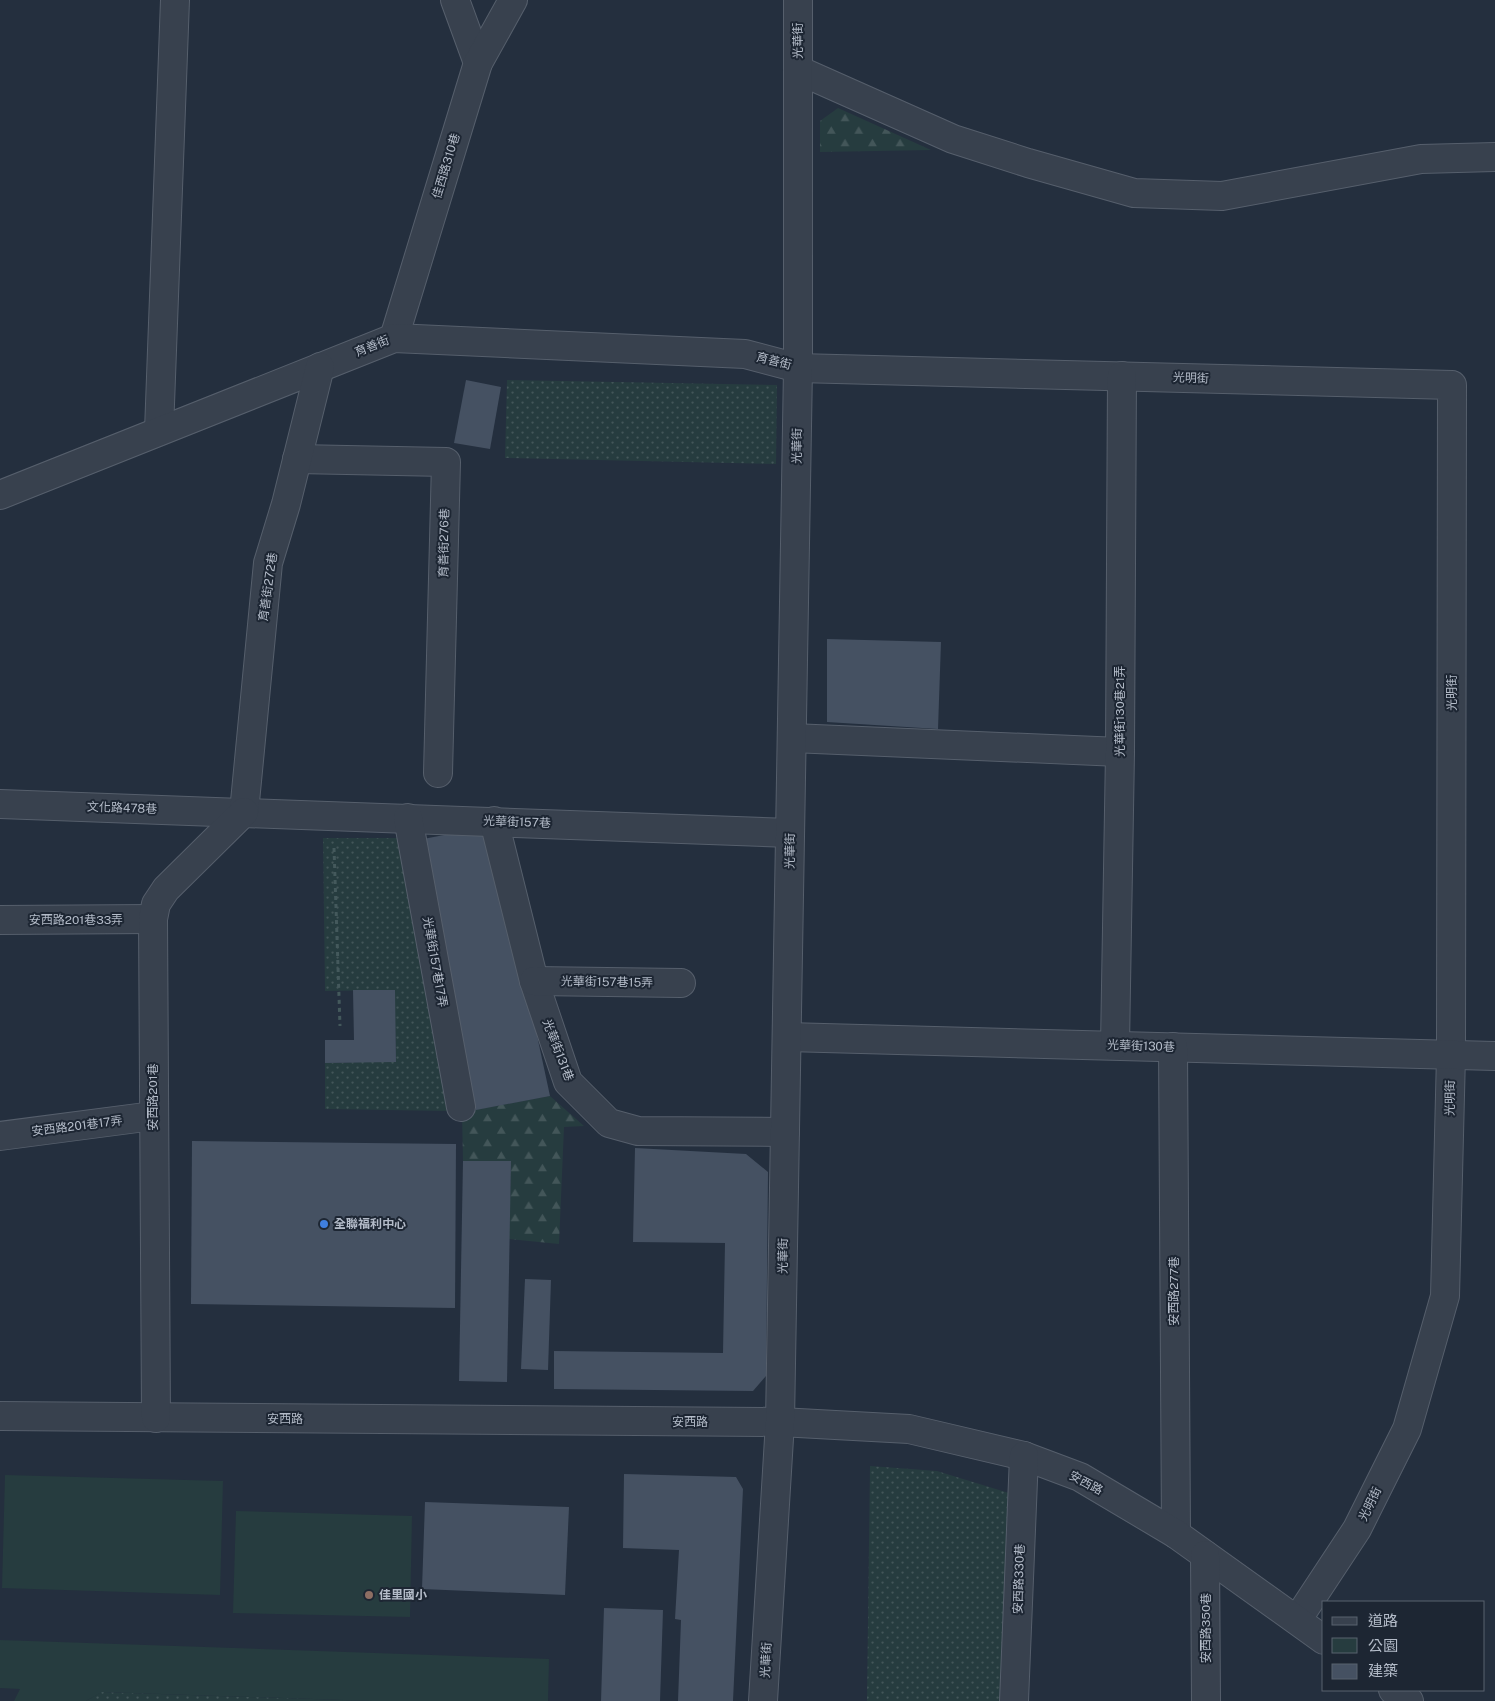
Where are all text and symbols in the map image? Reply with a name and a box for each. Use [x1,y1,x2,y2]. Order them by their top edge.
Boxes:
street label: 光華街 [791,23,805,59]
street label: 佳西路310巷 [429,132,463,200]
street label: 育善街 [353,333,391,359]
street label: 育善街 [755,350,793,372]
street label: 光明街 [1173,370,1209,386]
street label: 光華街 [790,428,804,464]
street label: 育善街276巷 [436,508,452,578]
street label: 育善街272巷 [256,552,280,622]
street label: 光華街130巷21弄 [1113,665,1127,757]
street label: 光明街 [1445,675,1459,711]
street label: 文化路478巷 [87,800,157,816]
street label: 光華街157巷 [483,814,551,830]
street label: 光華街 [783,833,797,869]
street label: 安西路201巷33弄 [29,913,123,927]
street label: 光華街157巷17弄 [420,916,450,1008]
street label: 光華街157巷15弄 [561,974,653,990]
street label: 光華街131巷 [540,1017,576,1083]
street label: 光華街130巷 [1107,1038,1175,1054]
street label: 安西路201巷 [146,1063,160,1131]
street label: 光明街 [1443,1080,1457,1116]
street label: 安西路201巷17弄 [31,1113,123,1139]
place label: 全聯福利中心 [334,1217,406,1231]
marker: 全聯福利中心 [318,1218,330,1230]
street label: 光華街 [776,1238,790,1274]
street label: 安西路277巷 [1167,1256,1181,1326]
street label: 安西路 [267,1412,303,1426]
street label: 安西路 [672,1415,708,1429]
street label: 安西路 [1067,1468,1105,1498]
street label: 光明街 [1356,1485,1384,1523]
street label: 安西路330巷 [1011,1544,1027,1614]
place label: 佳里國小 [379,1588,427,1602]
marker: 佳里國小 [363,1589,375,1601]
street label: 安西路350巷 [1199,1593,1213,1663]
legend [1322,1601,1485,1691]
text: 道路 [1368,1612,1398,1629]
text: 公園 [1368,1637,1398,1654]
street label: 光華街 [758,1642,774,1678]
text: 建築 [1368,1662,1398,1679]

